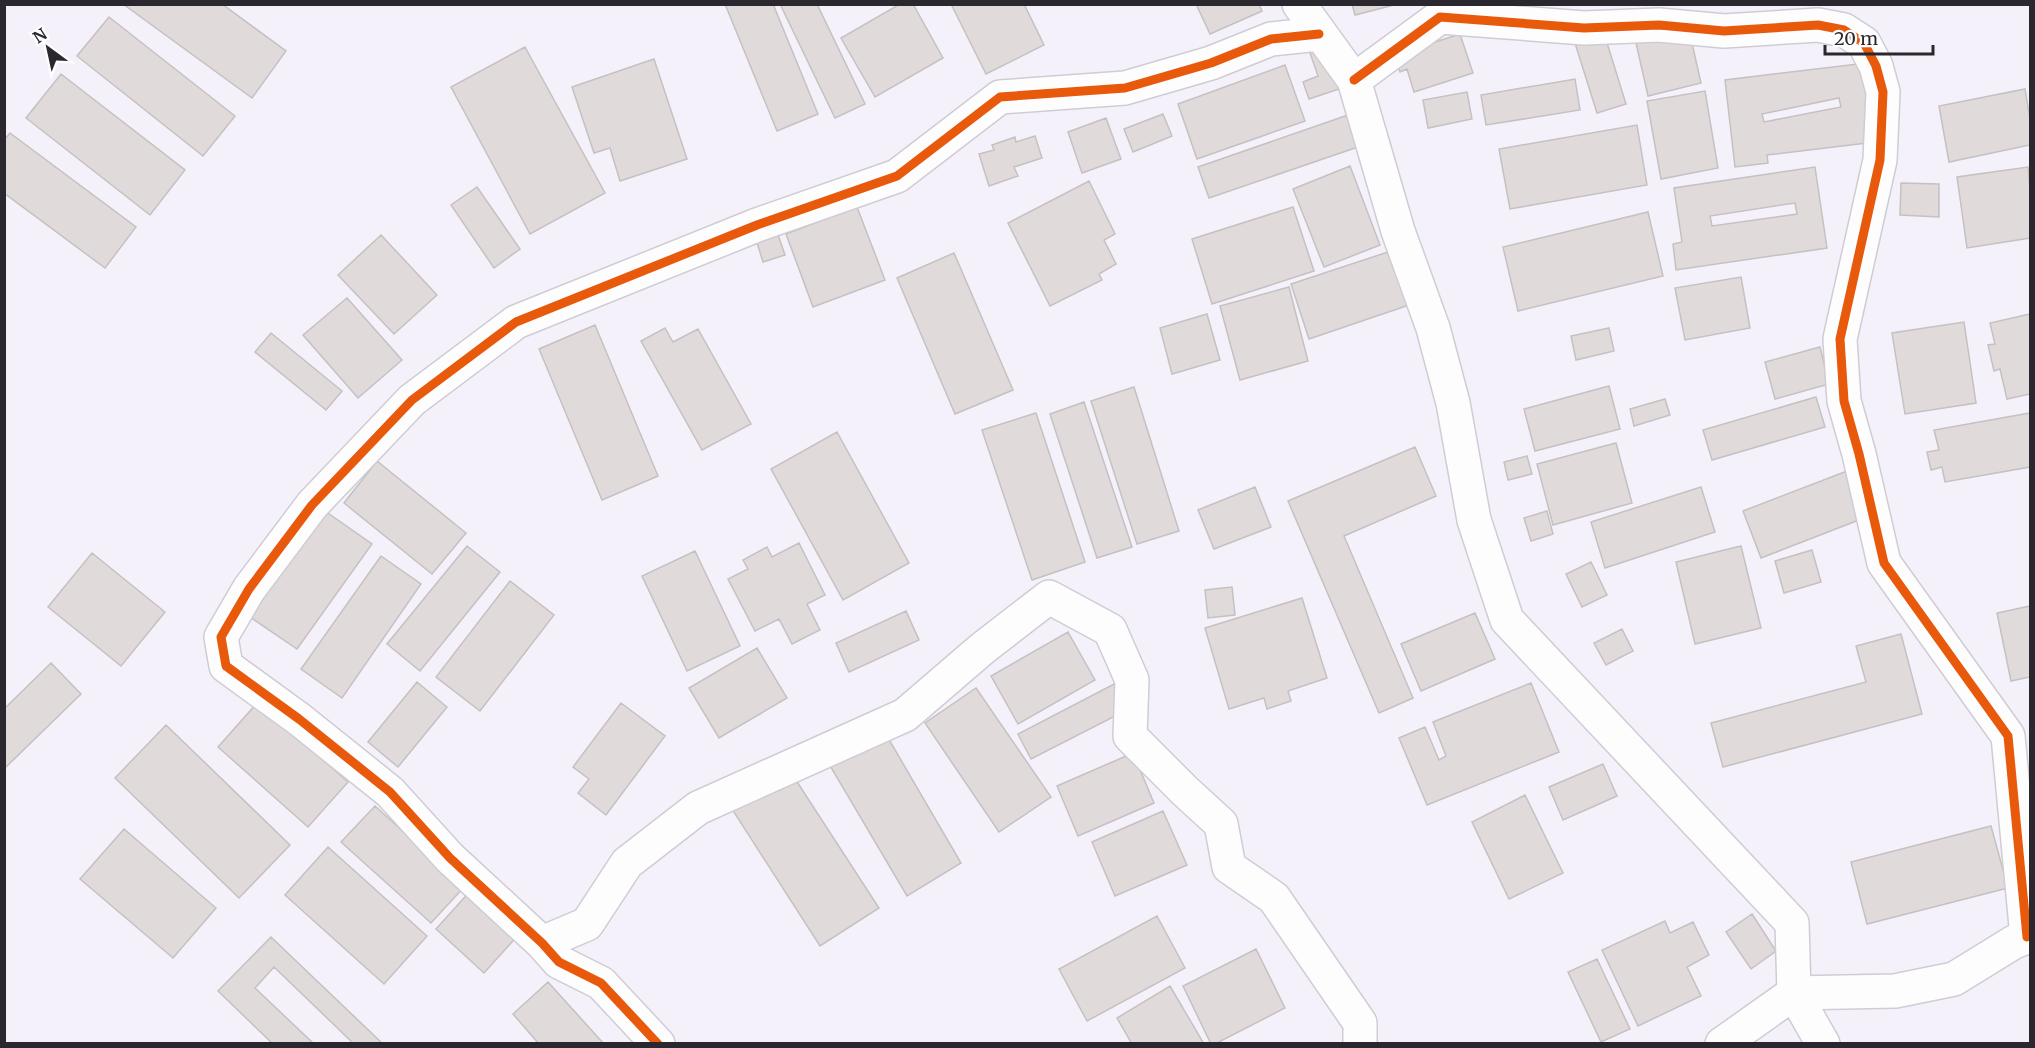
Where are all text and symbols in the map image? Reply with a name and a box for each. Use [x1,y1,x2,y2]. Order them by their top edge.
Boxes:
north arrow [18,18,78,78]
scale bar [1825,18,1933,56]
text: N [29,23,51,47]
text: 20 m [1834,27,1878,50]

